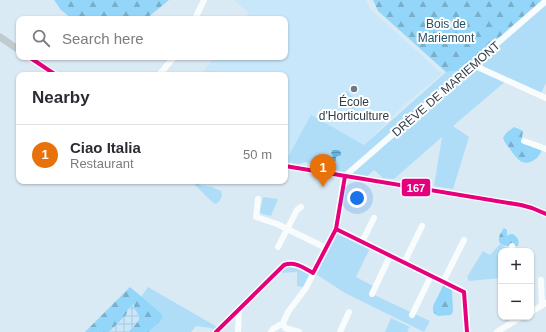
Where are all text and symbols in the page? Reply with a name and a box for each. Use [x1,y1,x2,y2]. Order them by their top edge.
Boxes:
search box [16,16,288,60]
park label: Bois de Mariemont [418,17,475,45]
icon: search [30,27,52,49]
text: Search here [62,30,144,47]
street label: DRÈVE DE MARIEMONT [389,37,503,140]
marker: École d'Horticulture [349,84,359,94]
text: Nearby [32,88,90,107]
place label: École d'Horticulture [319,94,389,123]
text: Ciao Italia [70,139,141,156]
text: 1 [41,147,49,162]
text: 50 m [243,147,272,162]
pin: 1 [310,154,336,187]
text: Restaurant [70,156,134,171]
line badge: 167 [401,178,431,197]
text: 167 [407,182,425,194]
your location [347,188,367,208]
map controls [498,248,534,320]
button: + [498,248,534,284]
button: − [498,284,534,320]

